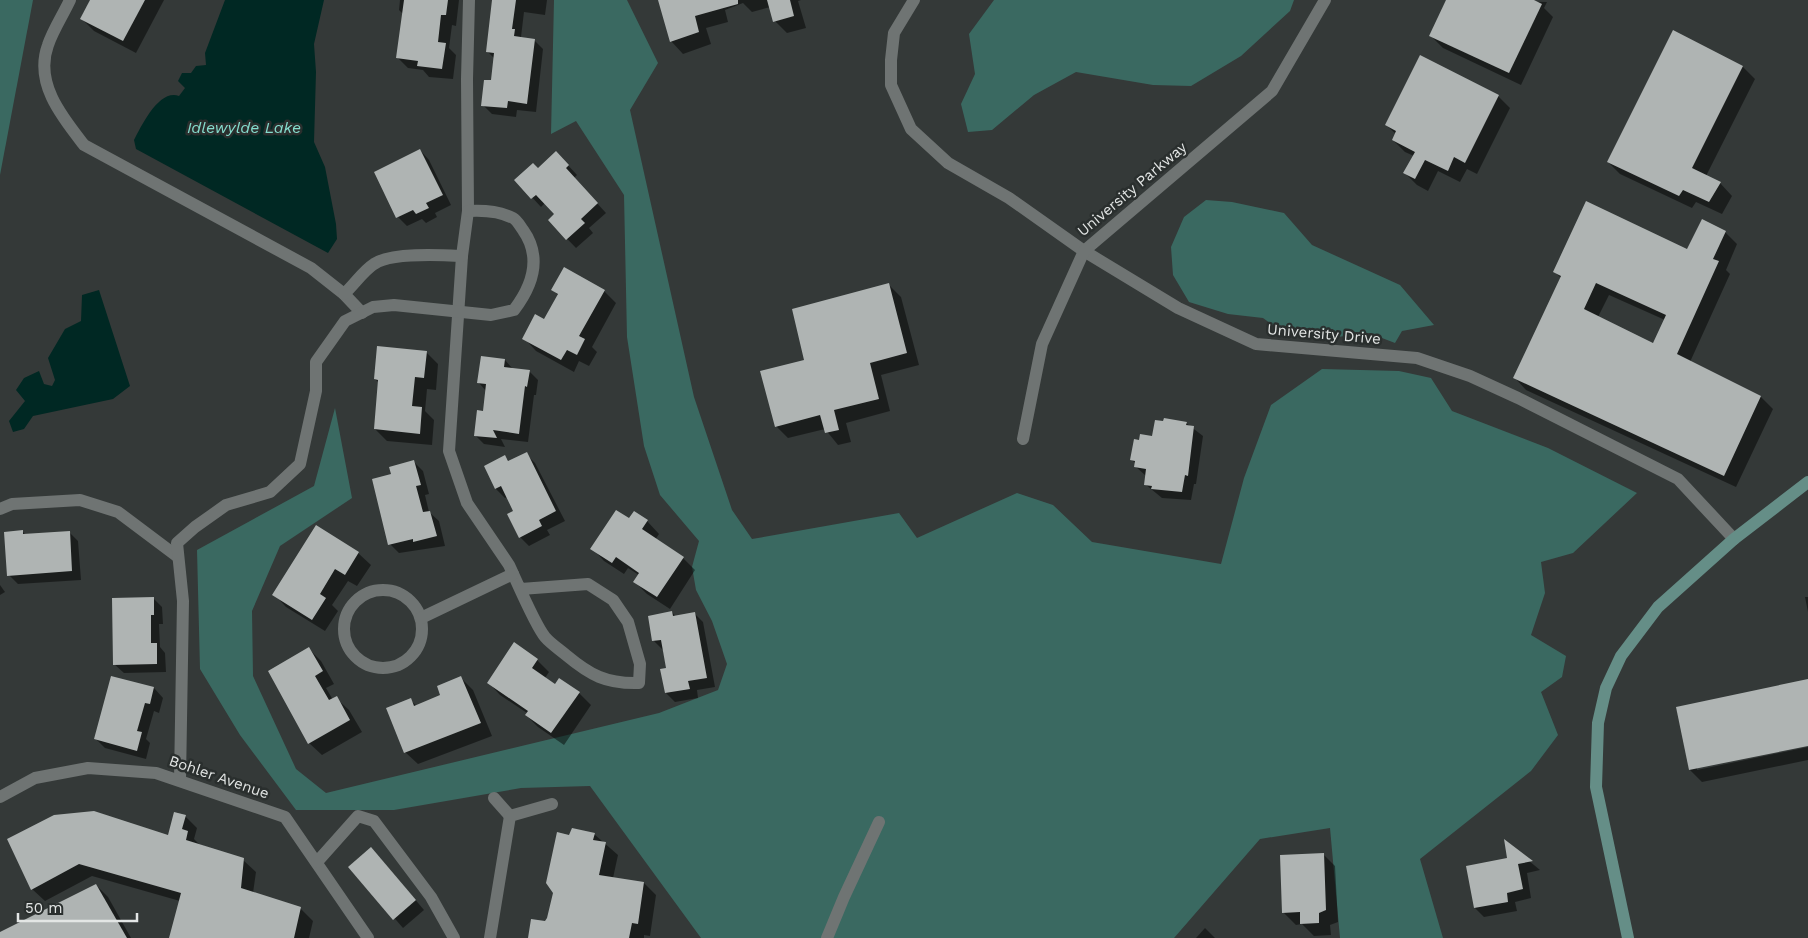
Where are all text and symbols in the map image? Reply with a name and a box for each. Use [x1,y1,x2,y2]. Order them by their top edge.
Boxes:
water label: Idlewylde Lake [187,118,301,137]
street label: University Parkway [1074,138,1191,240]
street label: University Drive [1266,320,1382,348]
street label: Bohler Avenue [167,751,271,803]
scale bar [18,890,136,922]
text: 50 m [25,899,62,917]

